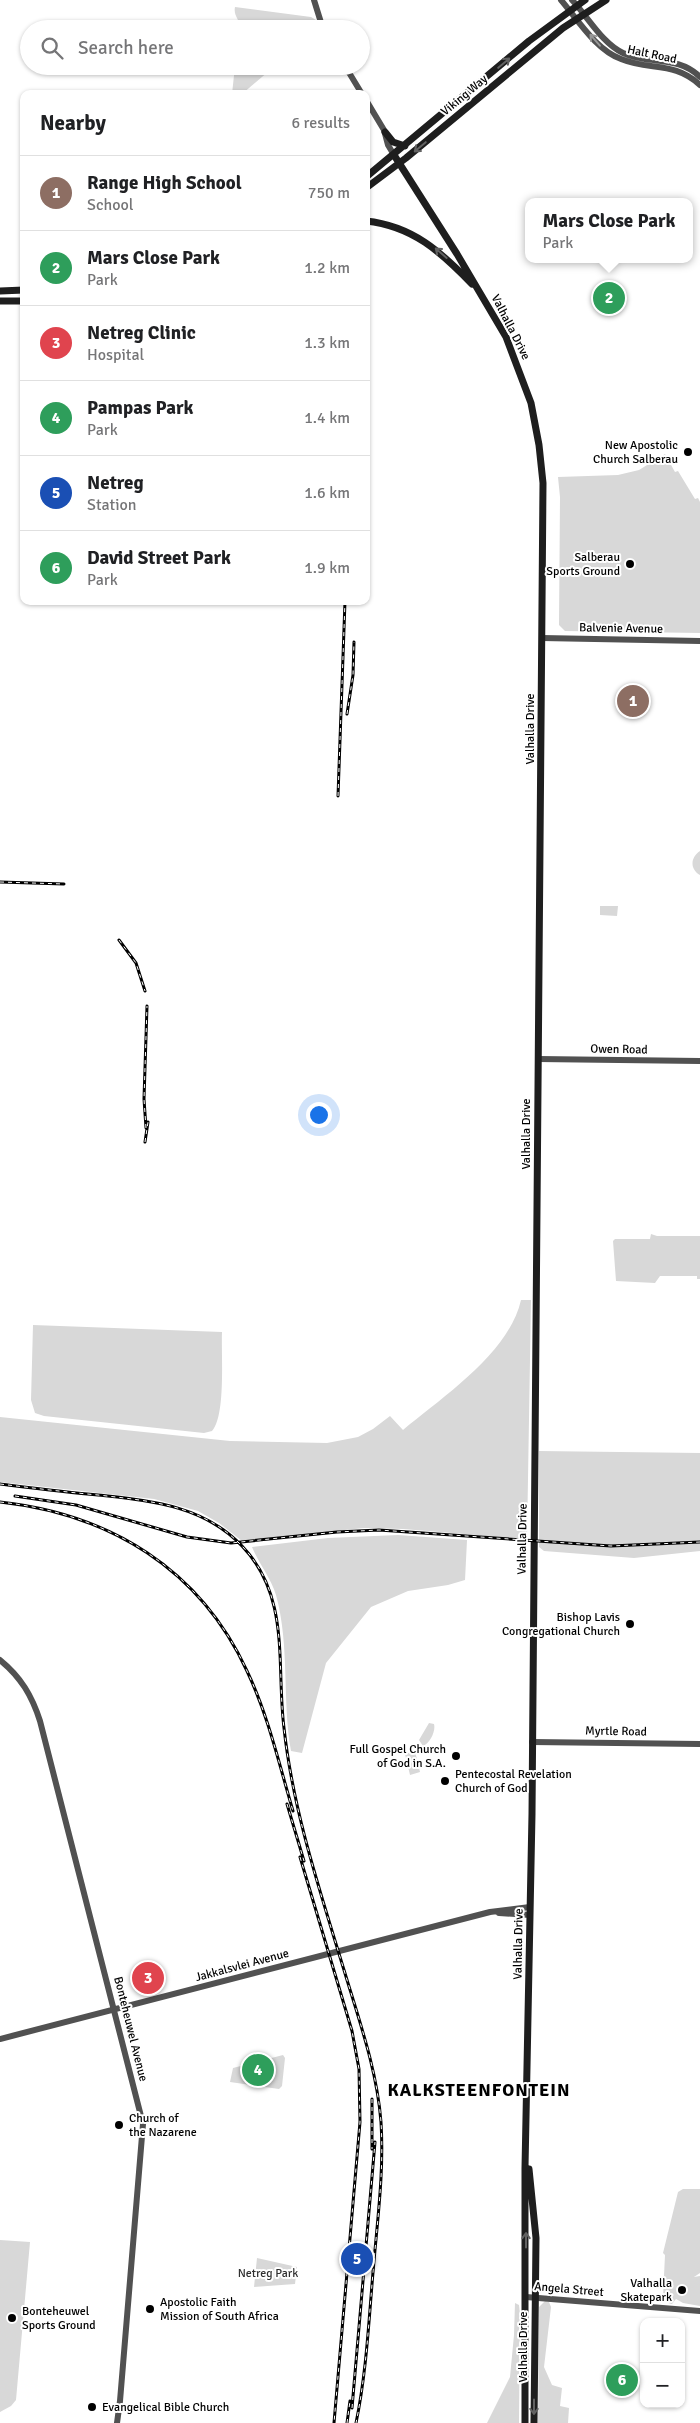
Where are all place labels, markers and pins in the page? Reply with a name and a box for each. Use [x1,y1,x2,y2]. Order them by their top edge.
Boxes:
pin: 2 [593,279,625,317]
place label: New Apostolic Church Salberau [593,438,678,467]
marker: New Apostolic Church Salberau [682,446,694,458]
place label: Salberau Sports Ground [546,550,620,579]
marker: Salberau Sports Ground [624,558,636,570]
pin: 1 [617,682,649,720]
place label: Bishop Lavis Congregational Church [502,1610,620,1639]
marker: Bishop Lavis Congregational Church [624,1618,636,1630]
place label: Full Gospel Church of God in S.A. [349,1742,446,1771]
marker: Full Gospel Church of God in S.A. [450,1750,462,1762]
place label: Pentecostal Revelation Church of God [455,1767,572,1796]
marker: Pentecostal Revelation Church of God [439,1775,451,1787]
pin: 3 [132,1959,164,1997]
pin: 4 [242,2051,274,2089]
place label: Church of the Nazarene [129,2111,197,2140]
marker: Church of the Nazarene [113,2119,125,2131]
pin: 5 [341,2240,373,2278]
place label: Valhalla Skatepark [620,2276,672,2305]
marker: Valhalla Skatepark [676,2284,688,2296]
place label: Apostolic Faith Mission of South Africa [160,2295,279,2324]
marker: Apostolic Faith Mission of South Africa [144,2303,156,2315]
place label: Bonteheuwel Sports Ground [22,2304,96,2333]
marker: Bonteheuwel Sports Ground [6,2312,18,2324]
pin: 6 [606,2361,638,2399]
place label: Evangelical Bible Church [102,2400,229,2415]
marker: Evangelical Bible Church [86,2401,98,2413]

